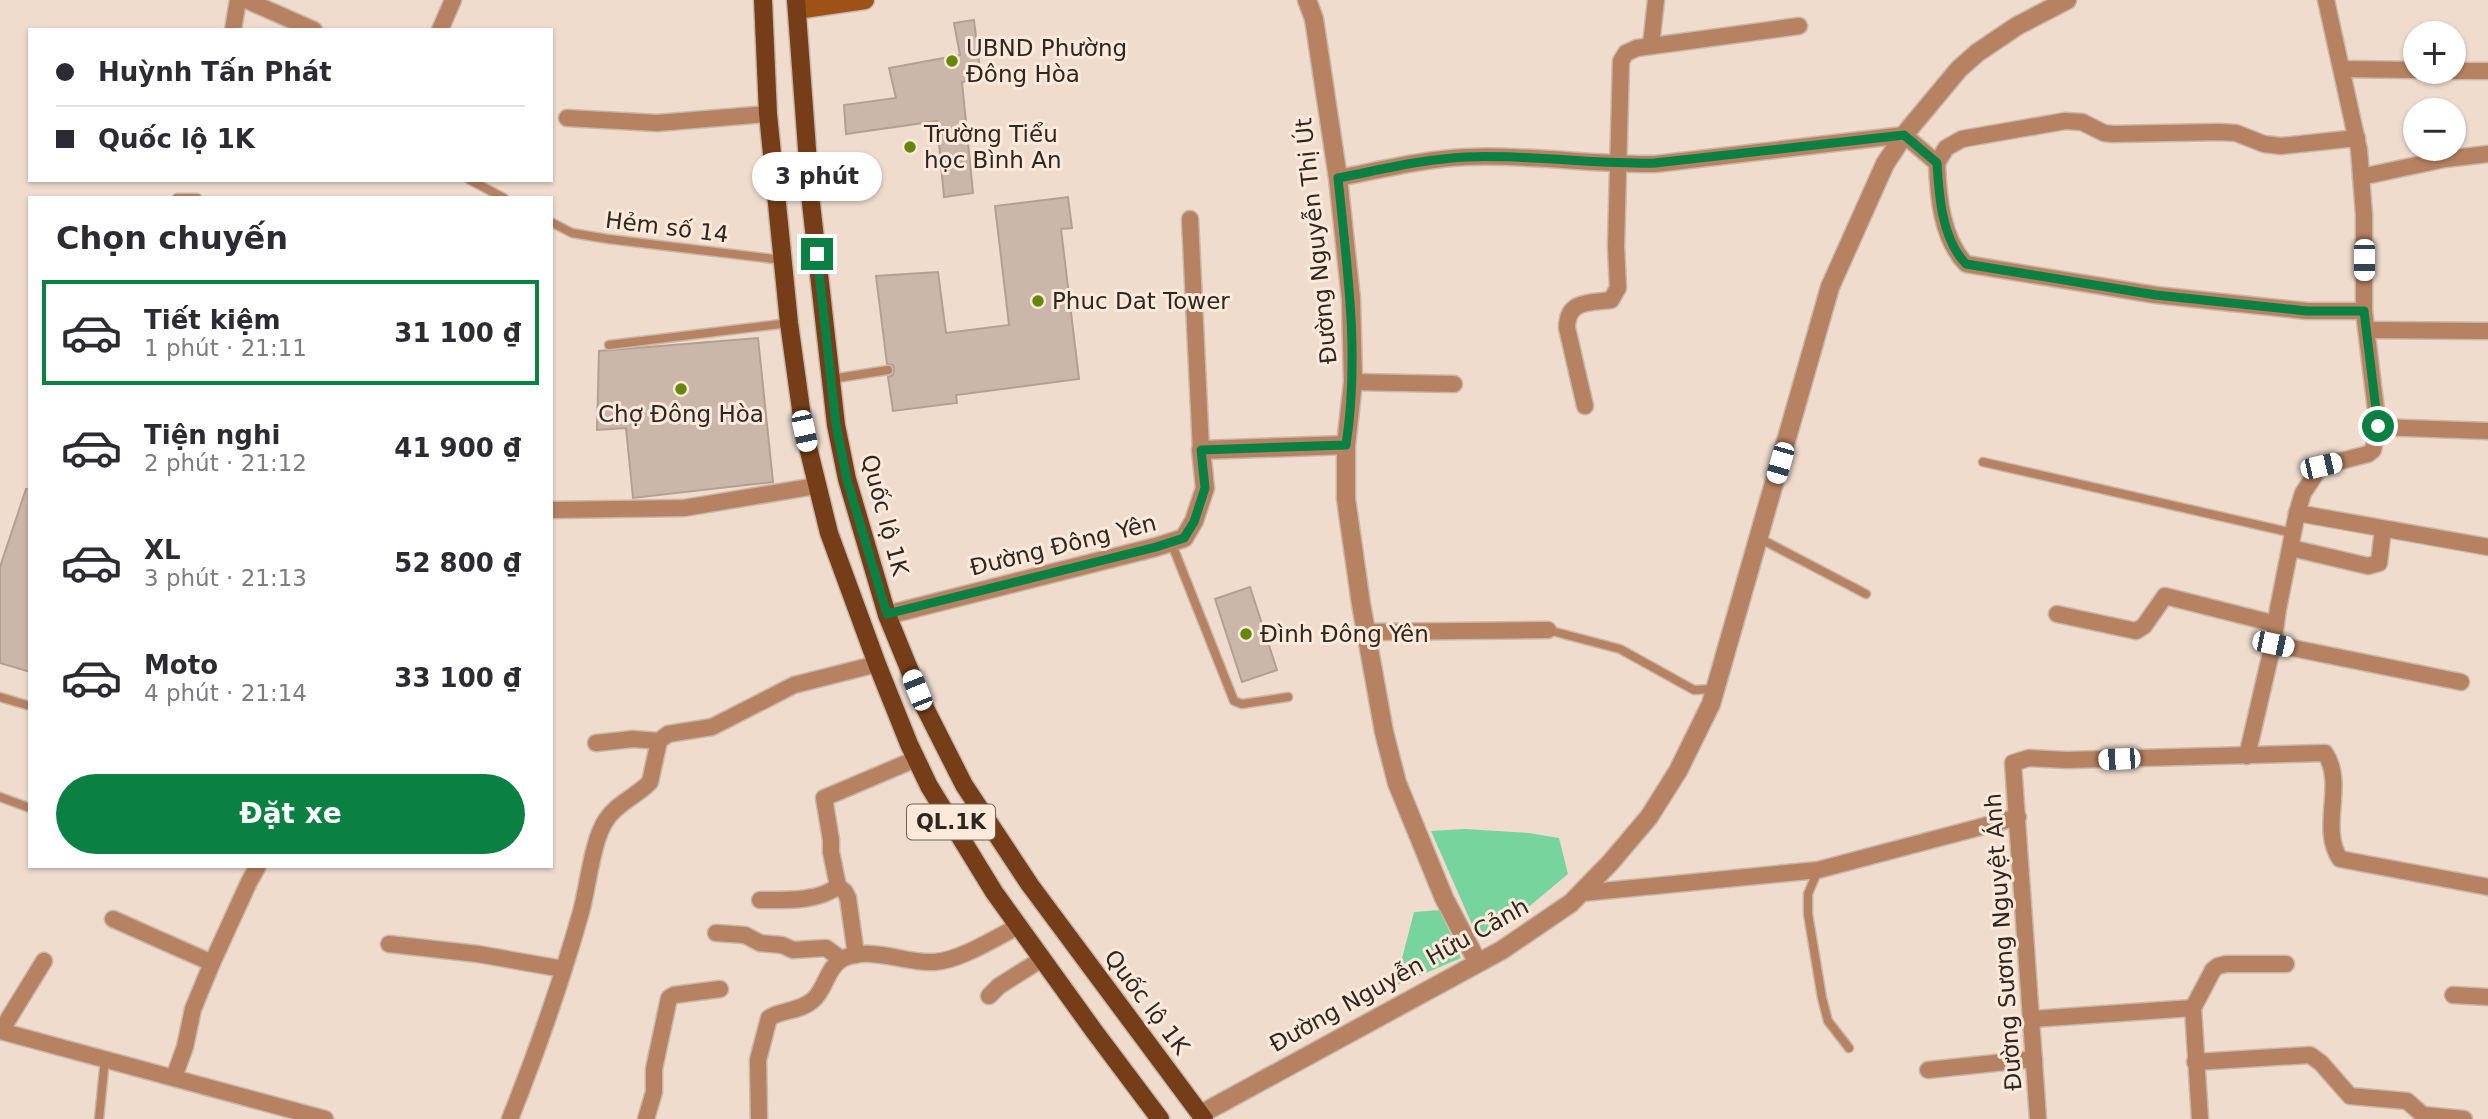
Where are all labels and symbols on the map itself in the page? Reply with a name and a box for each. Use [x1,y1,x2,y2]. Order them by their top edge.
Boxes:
place label: UBND Phường Đông Hòa [966,35,1127,87]
marker: UBND Phường Đông Hòa [944,53,960,69]
street label: Đường Nguyễn Thị Út [1289,117,1342,365]
place label: Trường Tiểu học Bình An [923,121,1062,173]
marker: Trường Tiểu học Bình An [902,139,918,155]
callout: 3 phút [752,152,882,202]
street label: Hẻm số 14 [604,207,730,247]
route end [801,238,833,270]
car [2354,239,2375,281]
place label: Phuc Dat Tower [1052,288,1230,314]
marker: Phuc Dat Tower [1030,293,1046,309]
marker: Chợ Đông Hòa [673,381,689,397]
place label: Chợ Đông Hòa [598,401,764,427]
car [790,408,819,454]
route start [2362,410,2394,442]
car [1765,440,1796,486]
car [2299,451,2344,481]
street label: Quốc lộ 1K [856,452,914,579]
street label: Đường Đông Yên [967,509,1159,581]
place label: Đình Đông Yên [1260,621,1429,647]
marker: Đình Đông Yên [1238,626,1254,642]
car [2251,629,2296,659]
car [900,667,935,713]
car [2098,748,2141,770]
street label: Đường Sương Nguyệt Ánh [1979,792,2026,1092]
road number: QL.1K [907,804,995,840]
street label: Đường Nguyễn Hữu Cảnh [1264,892,1533,1057]
street label: Quốc lộ 1K [1099,945,1195,1060]

